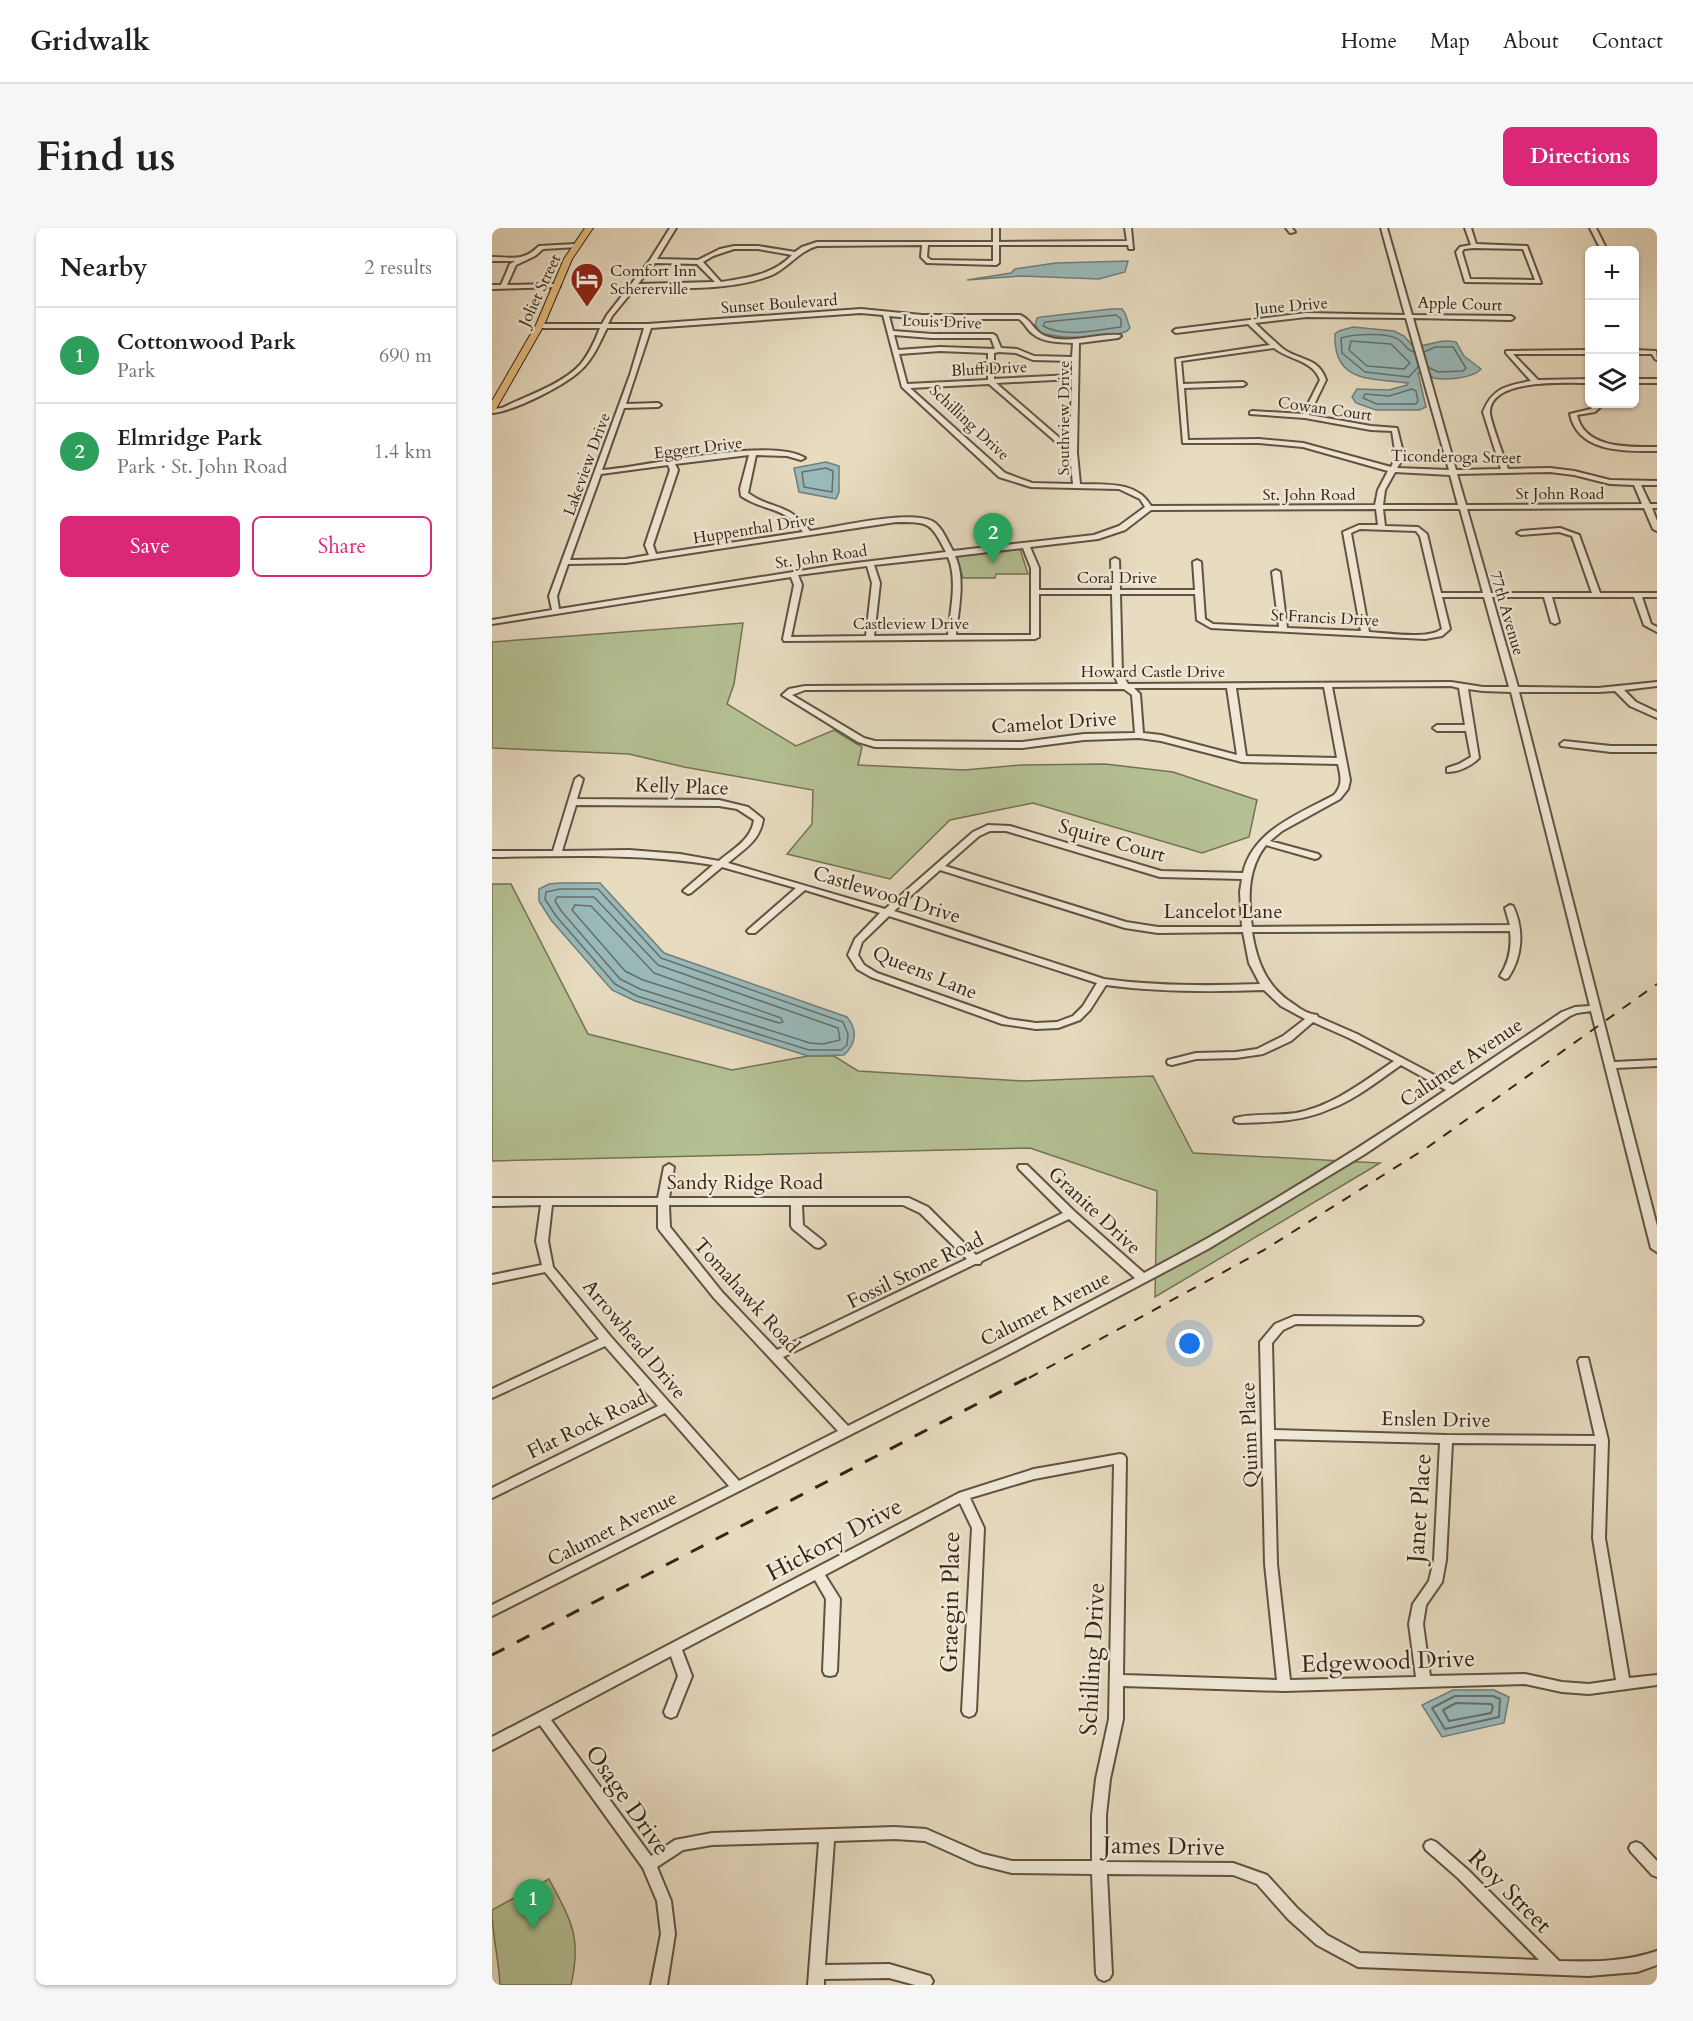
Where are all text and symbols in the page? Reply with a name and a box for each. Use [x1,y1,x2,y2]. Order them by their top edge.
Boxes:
text: Gridwalk [30,22,150,60]
text: Home [1341,27,1397,56]
text: Map [1430,27,1470,56]
text: About [1503,27,1559,56]
text: Contact [1592,27,1663,56]
button: Directions [1503,127,1657,186]
text: Find us [36,128,176,185]
map controls [1585,246,1639,408]
button: + [1585,246,1639,300]
text: Nearby [60,250,148,285]
street label: Joliet Street [513,251,566,332]
text: 2 results [364,254,432,281]
place label: Comfort Inn Schererville [610,260,697,300]
hotel icon: Comfort Inn Schererville [569,261,605,308]
street label: Sunset Boulevard [720,289,839,319]
street label: June Drive [1252,292,1329,320]
street label: Apple Court [1417,292,1503,316]
button: − [1585,300,1639,354]
street label: Louis Drive [902,310,982,334]
text: Cottonwood Park [117,327,296,357]
text: 1 [74,342,85,369]
text: 690 m [379,342,432,369]
button: layers [1585,354,1639,408]
street label: Bluff Drive [950,356,1028,382]
text: Park [117,357,155,384]
street label: Southview Drive [1053,361,1075,475]
street label: Schilling Drive [924,380,1014,466]
street label: Cowan Court [1277,392,1373,426]
street label: Lakeview Drive [558,410,616,519]
text: Elmridge Park [117,423,262,453]
street label: Eggert Drive [653,432,744,464]
text: 2 [74,438,85,465]
text: 1.4 km [373,438,432,465]
street label: Ticonderoga Street [1391,445,1521,469]
text: Park · St. John Road [117,453,287,480]
street label: St John Road [1516,483,1605,505]
street label: St. John Road [1263,484,1356,506]
street label: Huppenthal Drive [692,508,817,550]
pin: 2 [974,514,1012,563]
button: Save [60,516,240,577]
button: Share [252,516,432,577]
street label: St. John Road [774,540,869,574]
street label: Coral Drive [1077,567,1157,589]
street label: 77th Avenue [1485,569,1530,658]
street label: St Francis Drive [1270,604,1380,632]
street label: Castleview Drive [853,613,969,635]
street label: Howard Castle Drive [1081,661,1225,683]
street label: Camelot Drive [990,705,1118,740]
street label: Kelly Place [635,771,729,802]
street label: Squire Court [1055,812,1169,869]
street label: Castlewood Drive [810,859,964,930]
street label: Lancelot Lane [1163,898,1283,925]
street label: Queens Lane [868,939,981,1006]
street label: Calumet Avenue [1395,1011,1528,1113]
street label: Granite Drive [1042,1160,1147,1260]
street label: Sandy Ridge Road [667,1169,824,1196]
street label: Fossil Stone Road [843,1226,988,1315]
street label: Tomahawk Road [688,1232,806,1359]
street label: Calumet Avenue [976,1264,1115,1353]
street label: Arrowhead Drive [576,1274,693,1405]
your location [1175,1329,1204,1358]
street label: Quinn Place [1234,1382,1265,1488]
street label: Flat Rock Road [523,1384,652,1465]
street label: Enslen Drive [1381,1405,1491,1434]
street label: Janet Place [1399,1452,1440,1567]
street label: Calumet Avenue [543,1484,682,1573]
street label: Hickory Drive [760,1490,908,1589]
street label: Graegin Place [933,1531,968,1673]
street label: Schilling Drive [1072,1582,1113,1737]
street label: Edgewood Drive [1300,1642,1476,1681]
street label: Osage Drive [577,1738,678,1862]
street label: James Drive [1100,1829,1225,1864]
street label: Roy Street [1460,1842,1559,1941]
pin: 1 [514,1880,552,1929]

